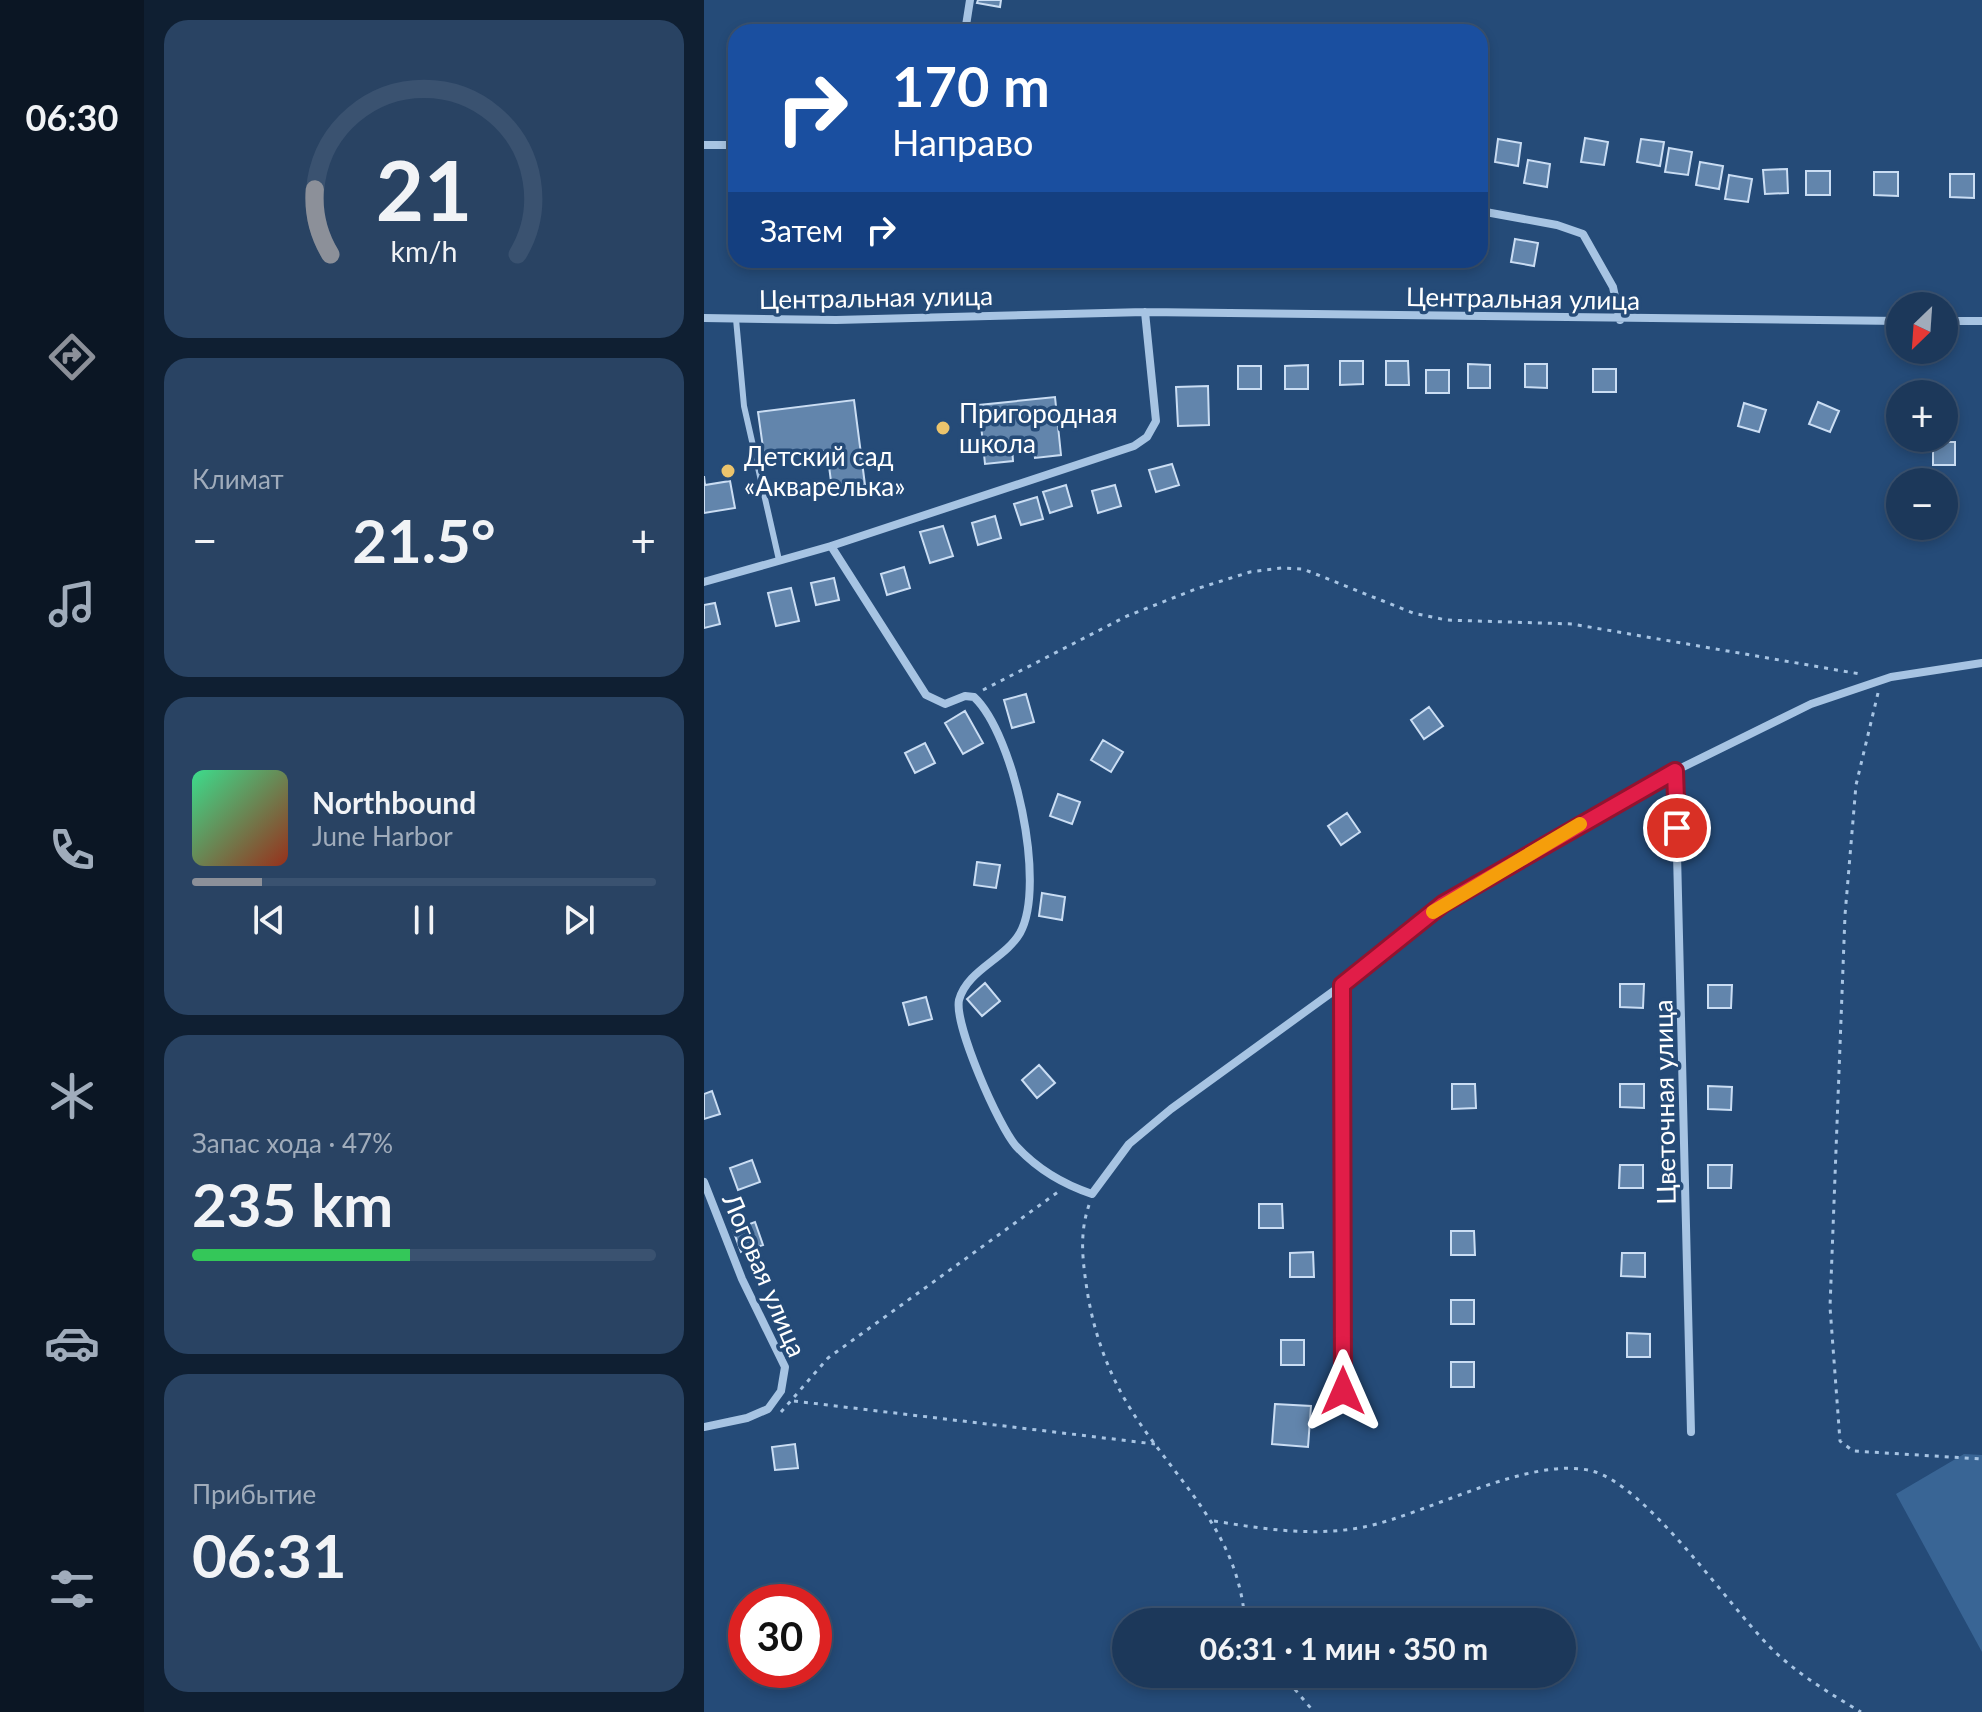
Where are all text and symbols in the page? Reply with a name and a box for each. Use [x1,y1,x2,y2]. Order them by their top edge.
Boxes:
text: 170 m [892,52,1050,119]
icon: right [760,56,864,160]
text: 06:30 [26,95,118,139]
text: Направо [892,120,1033,164]
text: 21 [376,139,472,239]
icon: right [859,208,903,252]
text: Затем [760,212,843,248]
text: km/h [391,234,457,268]
street label: Центральная улица [759,279,993,315]
street label: Центральная улица [1406,280,1640,316]
north arrow [1886,292,1958,364]
map controls [1886,292,1958,540]
icon: directions [44,329,100,385]
button: + [1886,380,1958,452]
place label: Пригородная школа [959,397,1118,459]
marker: Пригородная школа [934,419,952,437]
place label: Детский сад «Акварелька» [744,440,905,502]
marker: Детский сад «Акварелька» [719,462,737,480]
text: Климат [192,463,284,495]
button: − [1886,468,1958,540]
text: 21.5° [352,504,496,576]
text: − [192,514,218,566]
text: + [630,514,656,566]
icon: music [44,576,100,632]
text: Northbound [312,784,476,820]
pin [1643,794,1711,862]
icon: arrive [1655,806,1699,850]
text: June Harbor [312,820,453,852]
icon: phone [44,822,100,878]
icon: previous [247,898,291,942]
icon: pause [402,898,446,942]
icon: next [557,898,601,942]
street label: Цветочная улица [1646,999,1682,1205]
icon: climate [44,1068,100,1124]
text: Запас хода · 47% [192,1127,393,1159]
text: 235 km [192,1168,393,1240]
street label: Логовая улица [716,1188,814,1362]
icon: car [44,1315,100,1371]
position arrow [1301,1349,1385,1433]
text: Прибытие [192,1478,316,1510]
text: 06:31 [192,1519,347,1591]
icon: filters [44,1561,100,1617]
speed limit sign: 30 [728,1584,832,1688]
text: 06:31 · 1 мин · 350 m [1200,1630,1488,1666]

